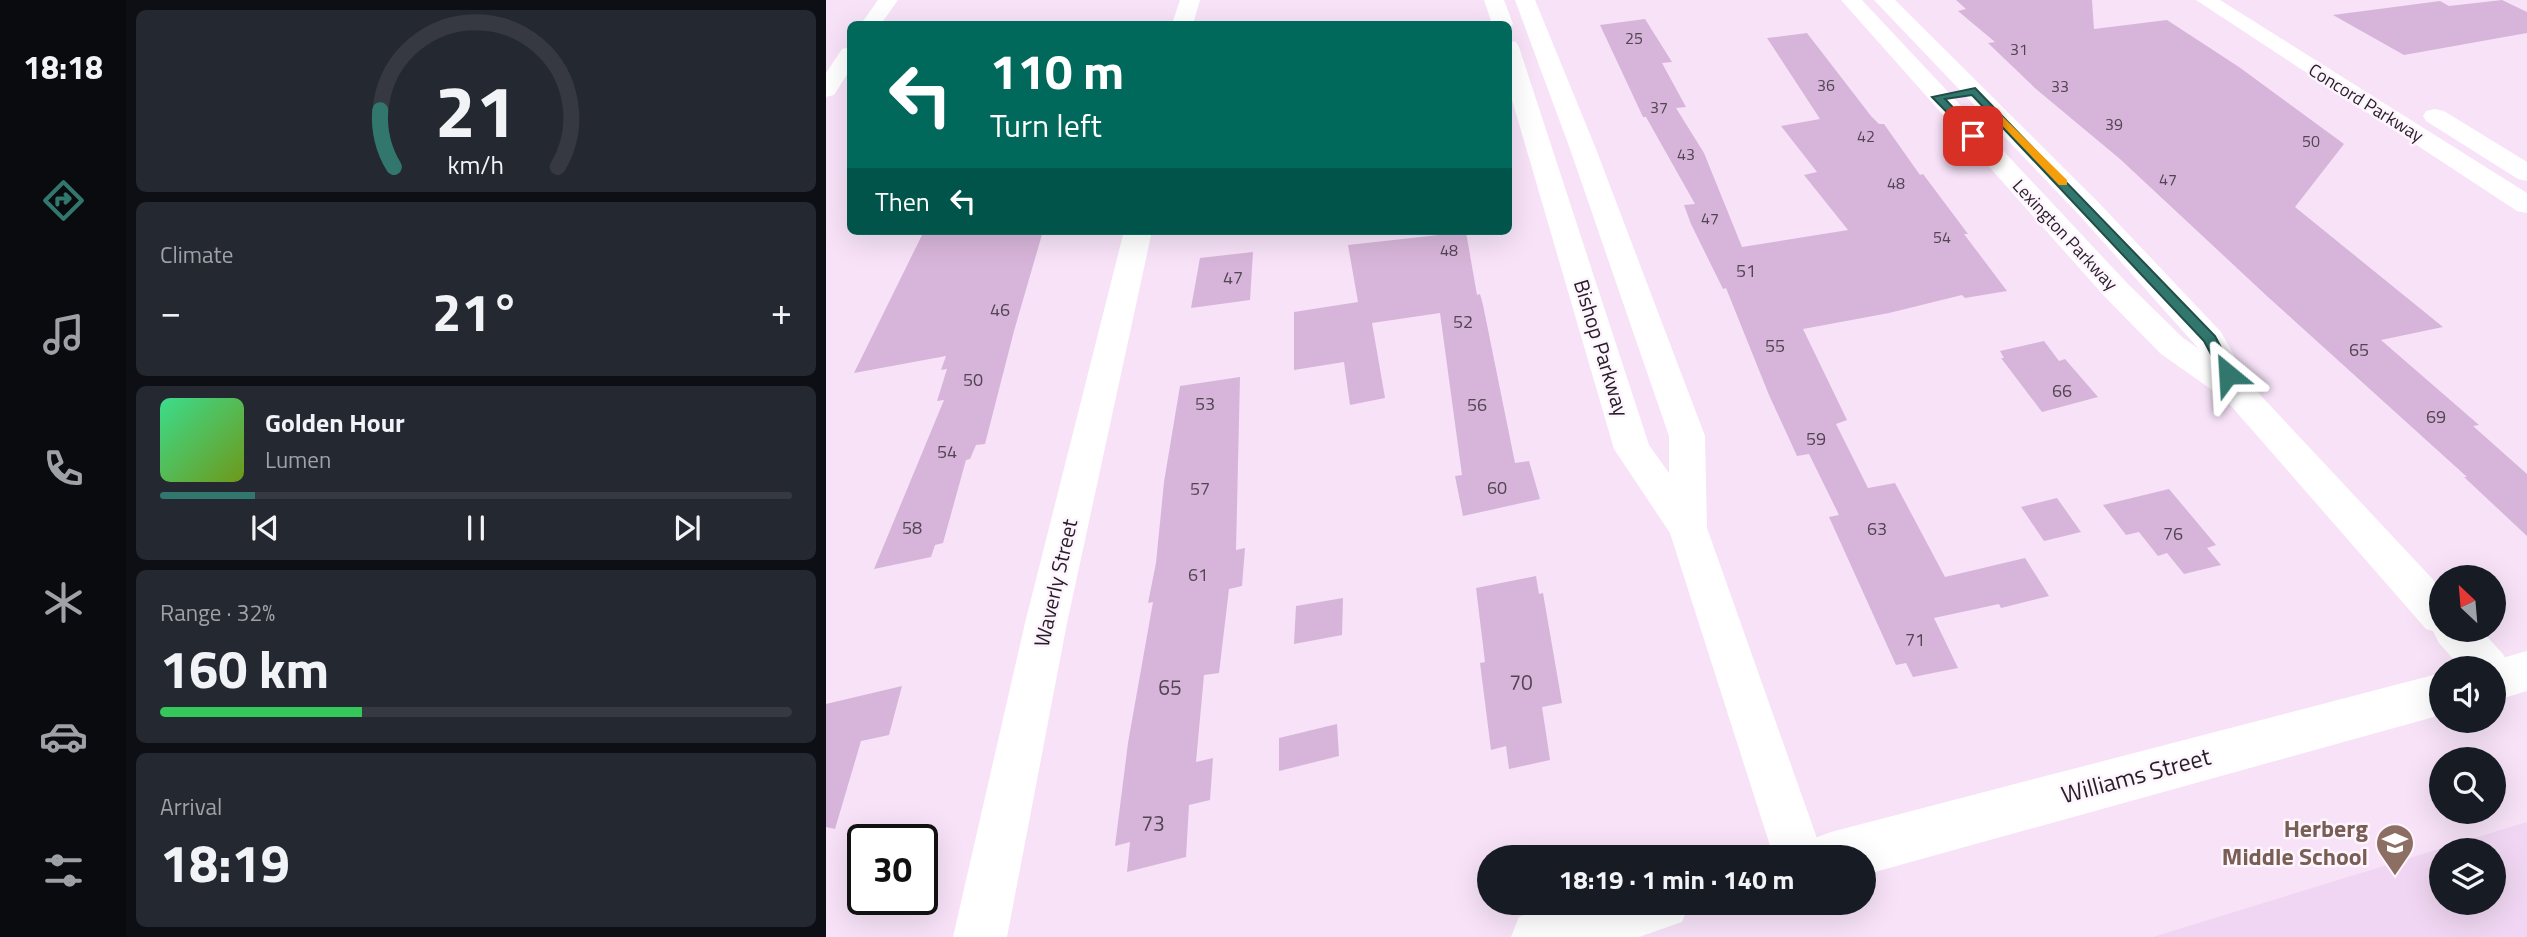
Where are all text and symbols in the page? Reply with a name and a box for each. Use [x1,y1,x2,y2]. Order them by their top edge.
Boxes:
house number: 25 [1625,26,1643,50]
text: 110 m [990,33,1124,108]
house number: 31 [2010,37,2028,61]
text: 18:18 [23,43,103,91]
icon: left [875,49,966,140]
text: 21 [435,55,517,165]
street label: Concord Parkway [2303,56,2429,149]
house number: 36 [1817,73,1835,97]
house number: 33 [2051,74,2069,98]
house number: 37 [1650,95,1668,119]
text: Turn left [990,101,1102,149]
pin [1943,106,2003,166]
house number: 39 [2105,112,2123,136]
icon: arrive [1954,117,1992,155]
house number: 42 [1857,124,1875,148]
house number: 50 [2302,129,2320,153]
house number: 43 [1677,142,1695,166]
text: km/h [448,146,504,184]
house number: 47 [2159,167,2177,191]
house number: 48 [1887,171,1905,195]
street label: Lexington Parkway [2006,173,2124,297]
icon: directions [39,176,88,225]
text: Then [875,182,930,221]
icon: left [944,182,982,220]
house number: 47 [1701,206,1719,230]
house number: 54 [1933,225,1951,249]
text: Climate [160,237,233,272]
house number: 48 [1440,238,1458,262]
house number: 51 [1736,257,1756,284]
house number: 47 [1223,264,1243,291]
text: 21° [432,272,520,351]
street label: Bishop Parkway [1566,275,1638,420]
text: − [160,282,181,340]
text: + [771,282,792,340]
house number: 46 [990,296,1010,323]
house number: 52 [1453,308,1473,335]
icon: music [39,310,88,359]
house number: 55 [1765,332,1785,359]
house number: 65 [2349,336,2369,363]
position arrow [2191,337,2265,411]
house number: 50 [963,366,983,393]
house number: 66 [2052,377,2072,404]
house number: 53 [1195,390,1215,417]
house number: 56 [1467,391,1487,418]
text: Golden Hour [265,403,405,442]
house number: 69 [2426,403,2446,430]
house number: 59 [1806,425,1826,452]
house number: 54 [937,438,957,465]
text: Lumen [265,442,331,477]
icon: phone [39,444,88,493]
house number: 60 [1487,474,1507,501]
house number: 57 [1190,475,1210,502]
icon: previous [246,509,284,547]
icon: pause [457,509,495,547]
icon: next [668,509,706,547]
house number: 58 [902,514,922,541]
street label: Waverly Street [1025,515,1085,650]
house number: 63 [1867,515,1887,542]
house number: 76 [2163,520,2183,547]
house number: 61 [1188,561,1208,588]
north arrow [2429,565,2506,642]
map controls [2429,565,2506,915]
icon: climate [39,578,88,627]
text: Range · 32% [160,595,275,630]
house number: 71 [1905,626,1925,653]
text: 160 km [160,629,329,708]
button: sound [2429,656,2506,733]
house number: 70 [1509,666,1533,698]
house number: 65 [1158,671,1182,703]
icon: car [39,712,88,761]
street label: Williams Street [2057,738,2215,812]
button: search [2429,747,2506,824]
text: Arrival [160,789,222,824]
house number: 73 [1141,807,1165,839]
place label: Herberg Middle School [2222,810,2368,874]
school or university icon: Herberg Middle School [2374,822,2416,877]
text: 18:19 [160,823,290,902]
speed limit sign: 30 [847,824,938,915]
button: layers [2429,838,2506,915]
icon: filters [39,846,88,895]
text: 18:19 · 1 min · 140 m [1559,860,1794,899]

